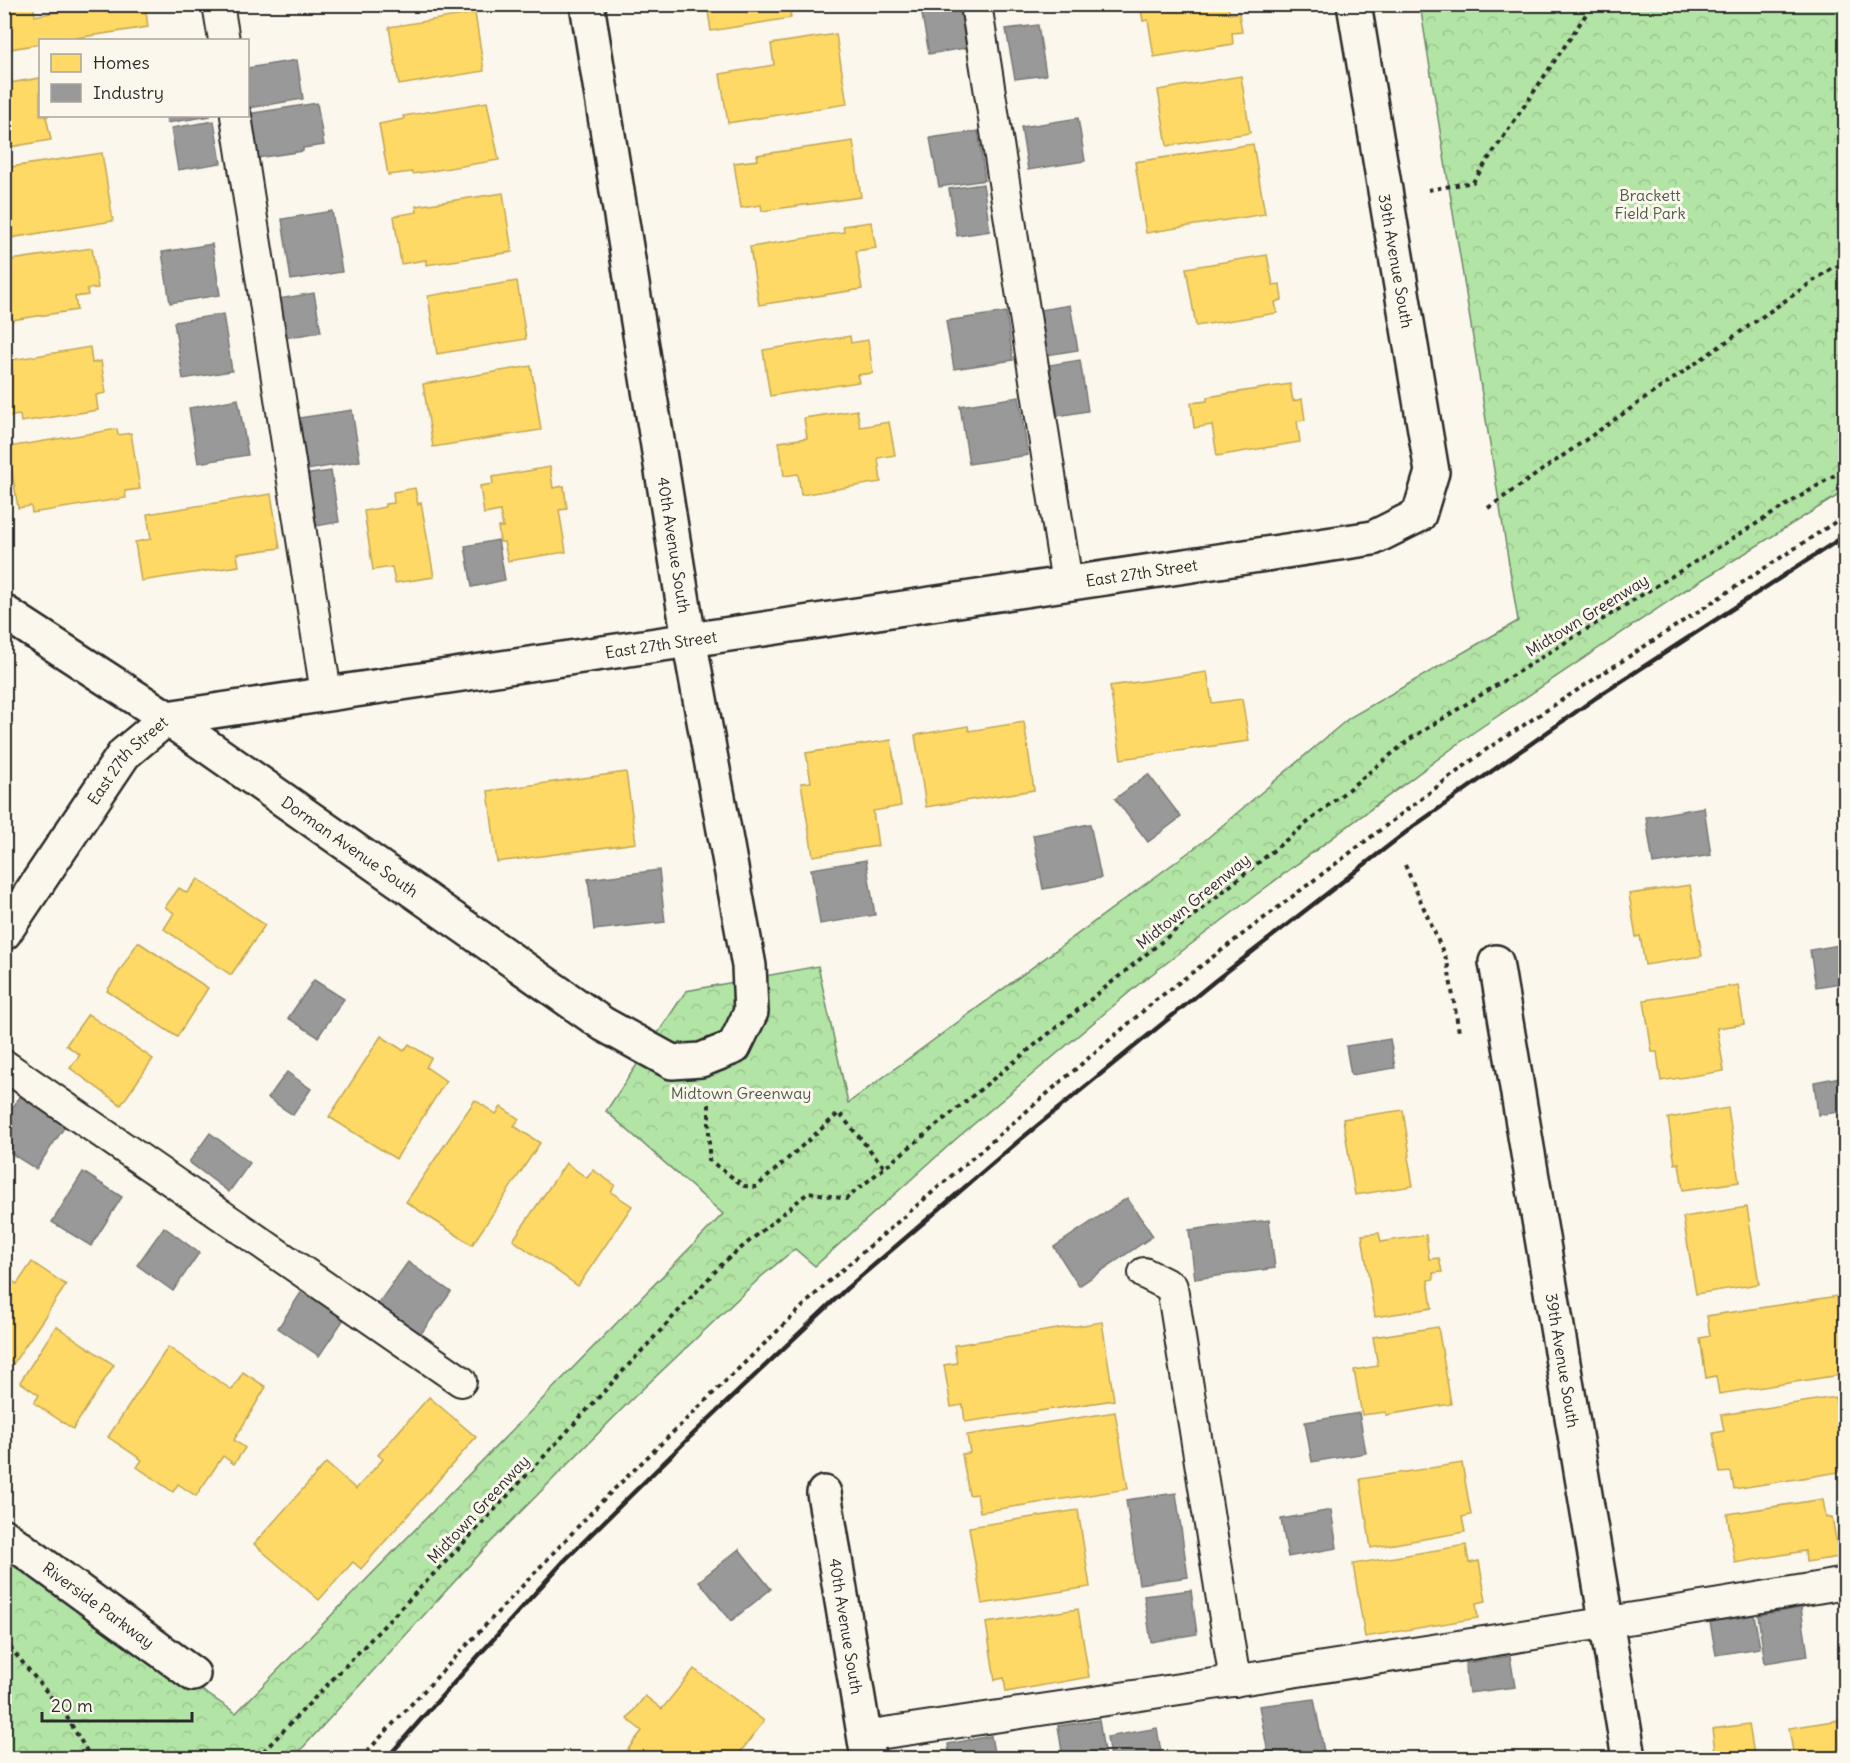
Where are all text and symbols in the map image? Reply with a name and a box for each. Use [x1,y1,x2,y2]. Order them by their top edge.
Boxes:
legend [39,39,249,117]
text: Homes [93,51,150,74]
text: Industry [93,81,164,104]
park label: Brackett Field Park [1614,185,1686,223]
street label: 39th Avenue South [1374,192,1418,330]
street label: 40th Avenue South [653,476,695,614]
street label: East 27th Street [1084,554,1199,591]
street label: Midtown Greenway [1522,569,1652,661]
street label: East 27th Street [604,626,719,662]
street label: East 27th Street [83,711,172,808]
street label: Dorman Avenue South [278,792,422,901]
street label: Midtown Greenway [1132,849,1254,953]
park label: Midtown Greenway [671,1083,811,1103]
street label: 39th Avenue South [1541,1292,1584,1429]
street label: Midtown Greenway [423,1451,533,1567]
street label: 40th Avenue South [825,1557,867,1696]
street label: Riverside Parkway [39,1558,158,1652]
scale bar [42,1685,192,1723]
text: 20 m [51,1694,93,1717]

